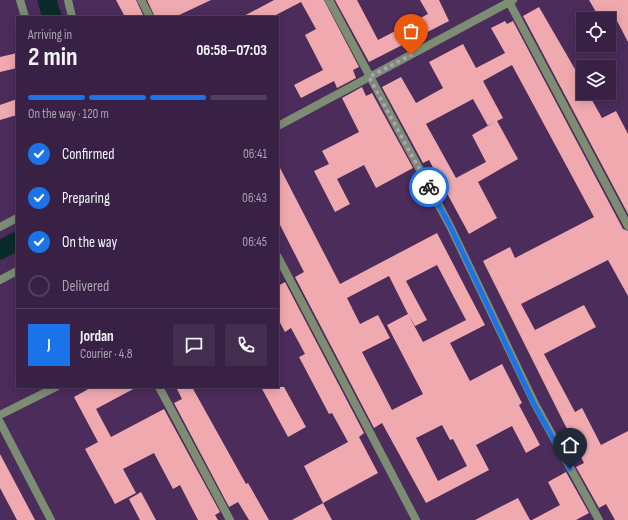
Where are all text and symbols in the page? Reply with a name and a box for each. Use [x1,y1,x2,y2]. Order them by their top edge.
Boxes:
map controls [576,12,616,100]
button: locate [576,12,616,52]
pin [394,14,428,55]
icon: bag [400,20,422,42]
text: Arriving in [28,27,72,43]
text: 06:58–07:03 [196,41,267,60]
text: 2 min [28,42,78,73]
button: layers [576,60,616,100]
text: On the way · 120 m [28,106,109,122]
icon: check [28,143,50,165]
text: Confirmed [62,145,115,164]
text: 06:41 [243,146,267,162]
courier [409,167,449,207]
icon: bike [418,176,440,198]
icon: check [28,187,50,209]
text: Preparing [62,189,110,208]
text: 06:43 [242,190,267,206]
icon: check [28,231,50,253]
text: On the way [62,233,117,252]
text: 06:45 [242,234,267,250]
text: Delivered [62,277,109,296]
button: chat [173,324,215,366]
button: phone [225,324,267,366]
text: Jordan [80,327,114,346]
text: J [47,335,51,354]
text: Courier · 4.8 [80,346,132,362]
pin [553,428,587,469]
icon: home [559,434,581,456]

